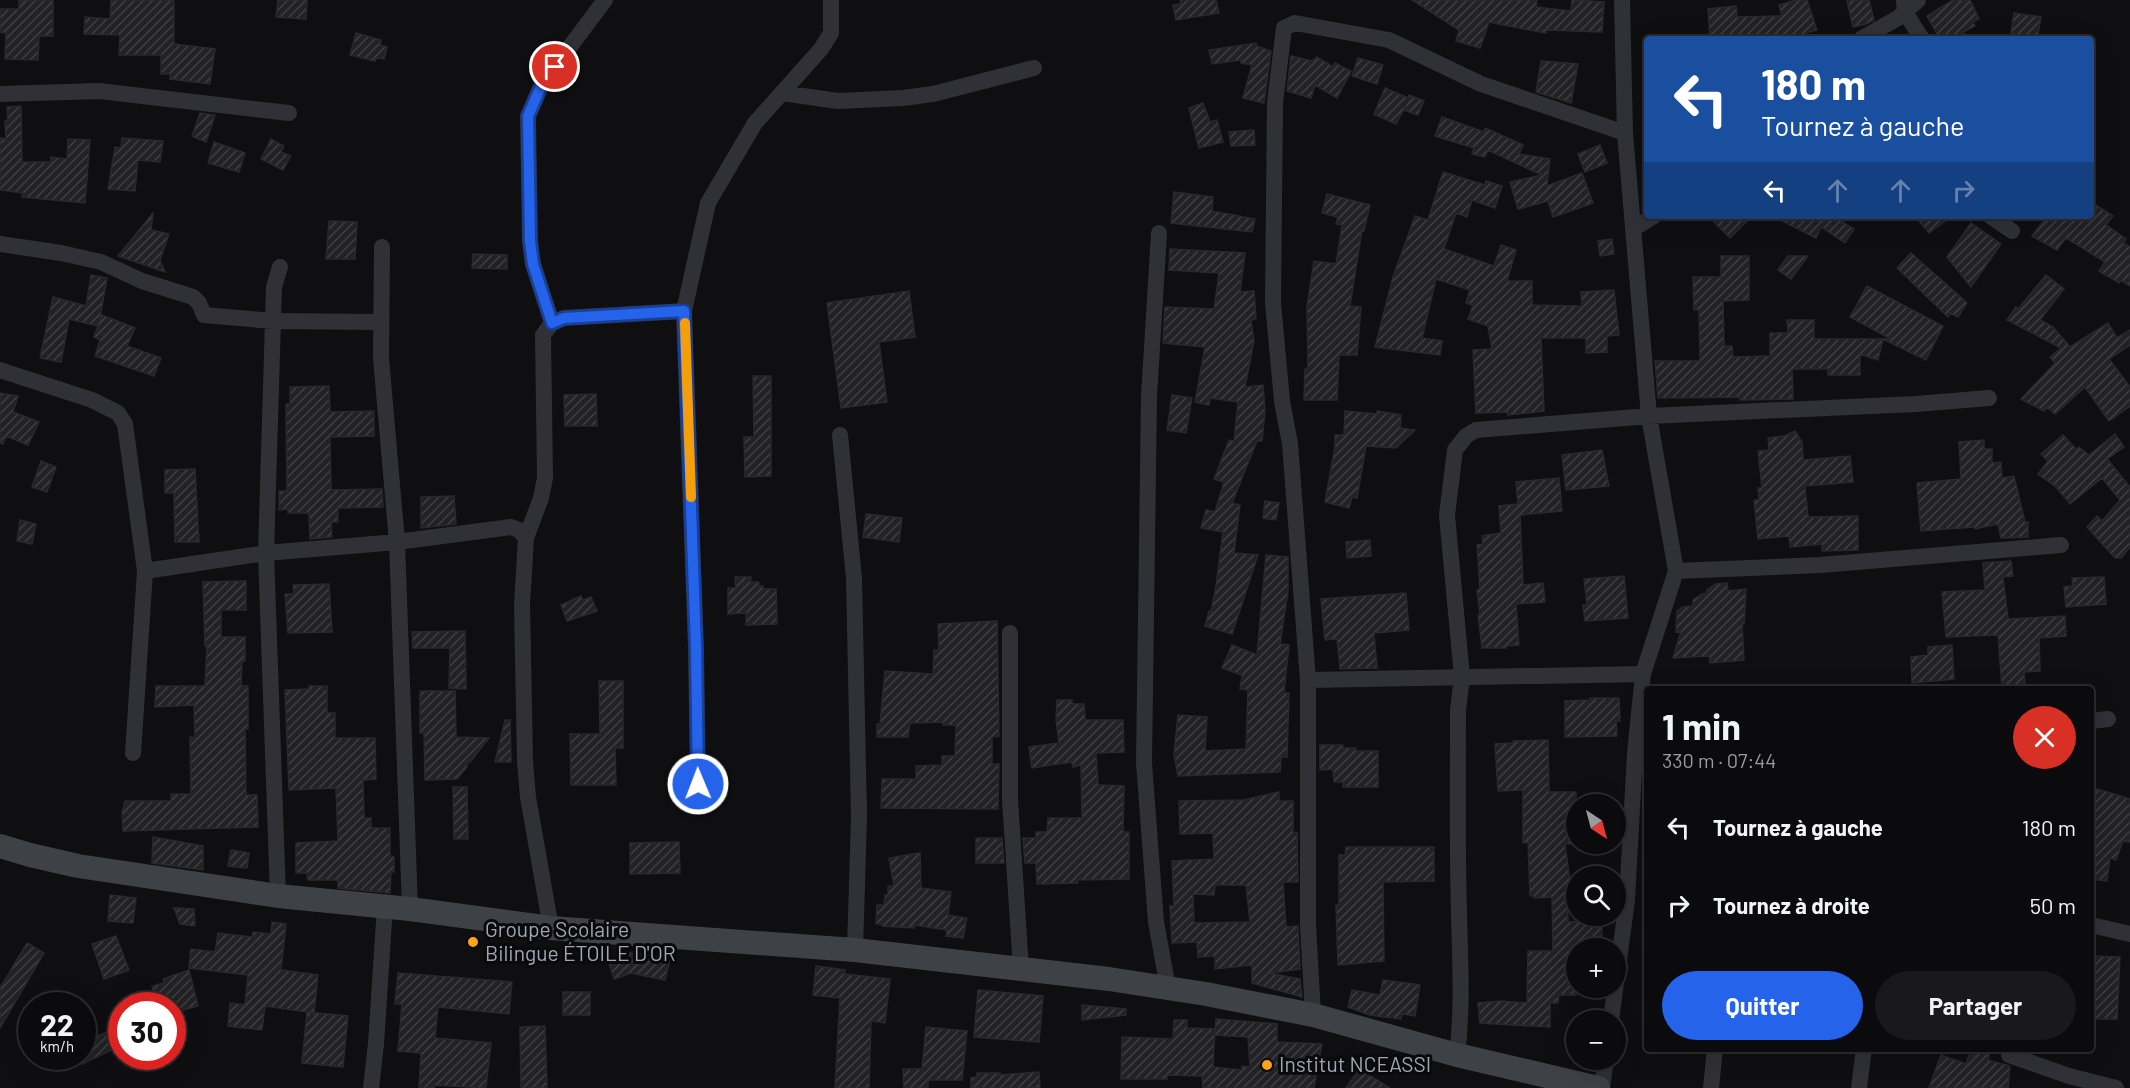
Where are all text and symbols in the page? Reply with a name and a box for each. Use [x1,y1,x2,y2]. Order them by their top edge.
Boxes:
pin [529,41,580,92]
icon: arrive [538,50,571,83]
text: 180 m [1761,58,1866,108]
icon: left [1662,60,1740,138]
text: Tournez à gauche [1761,109,1964,141]
icon: left [1758,174,1791,207]
icon: ahead [1821,174,1854,207]
icon: ahead [1884,174,1917,207]
icon: right [1947,174,1980,207]
text: 1 min [1662,704,1741,747]
button: close [2013,706,2076,769]
text: 330 m · 07:44 [1662,748,1776,772]
position arrow [666,752,730,816]
north arrow [1566,794,1626,854]
map controls [1566,794,1626,1070]
icon: left [1662,811,1695,844]
text: Tournez à gauche [1713,814,1883,840]
text: 180 m [2022,814,2076,840]
button: search [1566,866,1626,926]
icon: right [1662,889,1695,922]
text: Tournez à droite [1713,892,1870,918]
text: 50 m [2030,892,2076,918]
place label: Groupe Scolaire Bilingue ÉTOILE D'OR [485,916,676,965]
marker: Groupe Scolaire Bilingue ÉTOILE D'OR [466,935,480,949]
button: + [1566,938,1626,998]
button: Quitter [1662,971,1863,1040]
button: Partager [1875,971,2076,1040]
speed limit sign: 30 [108,992,186,1070]
text: 22 [40,1006,74,1042]
button: − [1566,1010,1626,1070]
text: km/h [40,1037,74,1055]
place label: Institut NCEASSI [1279,1051,1431,1076]
marker: Institut NCEASSI [1260,1058,1274,1072]

